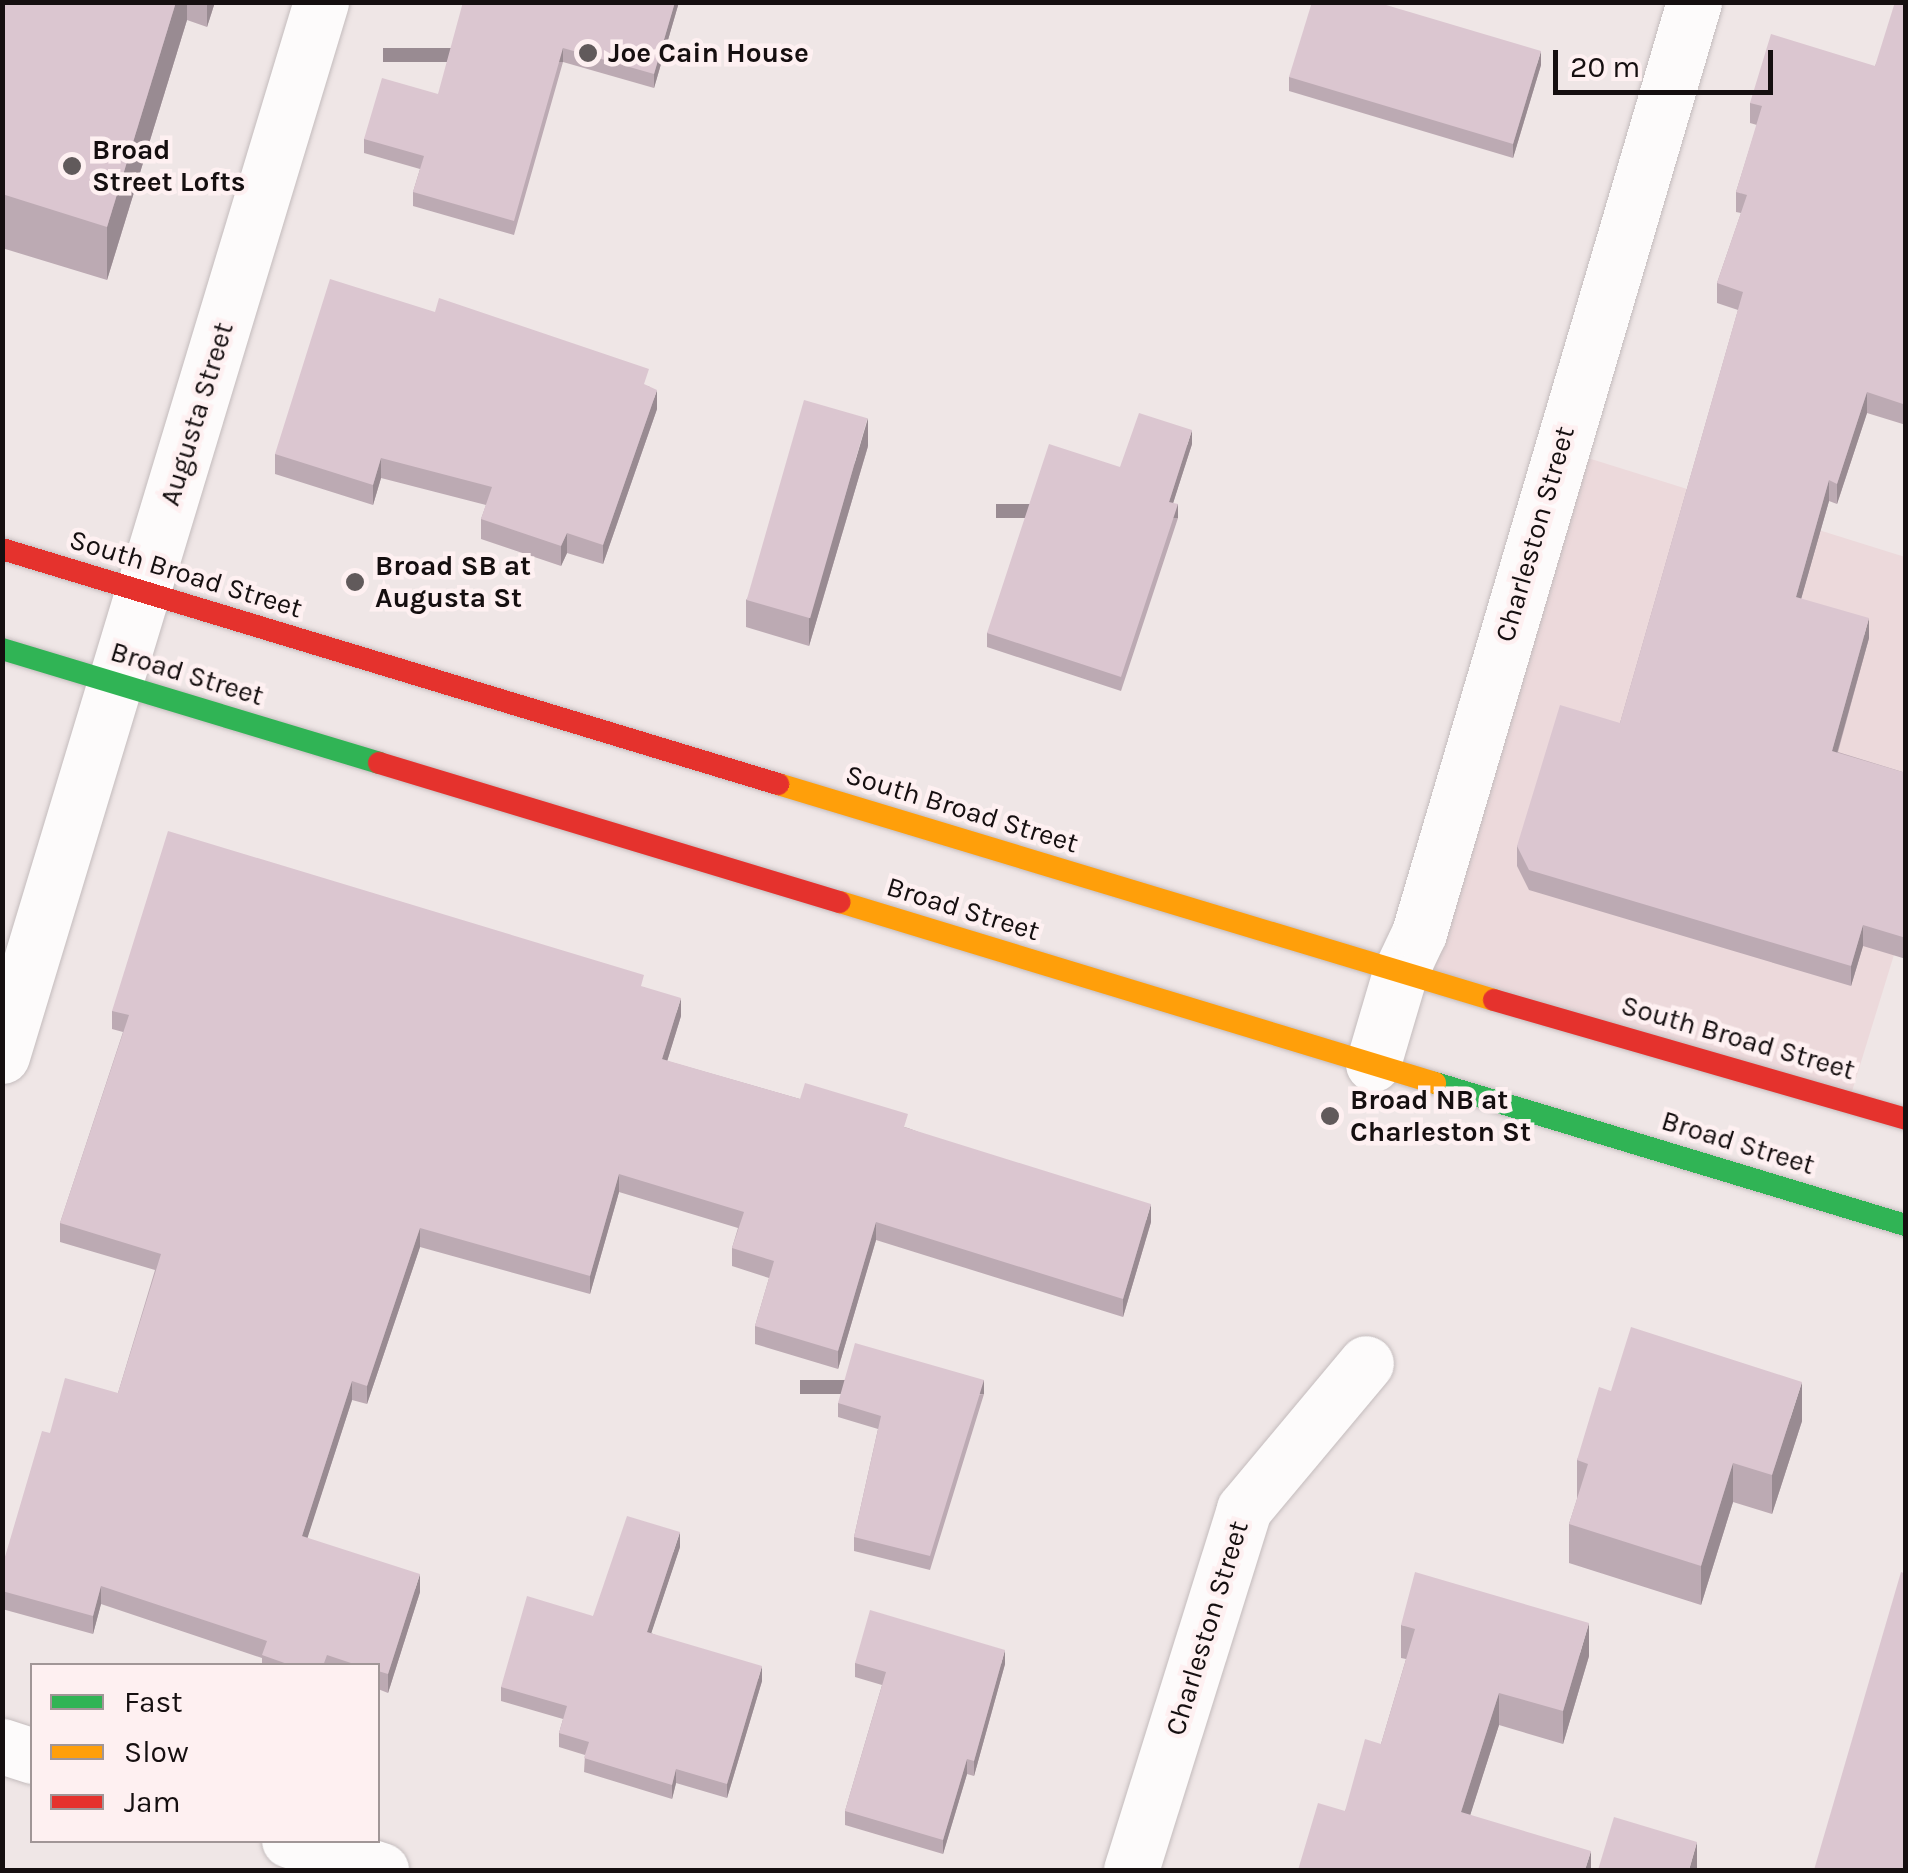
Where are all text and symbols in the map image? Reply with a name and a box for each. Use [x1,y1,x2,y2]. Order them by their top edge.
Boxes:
scale bar [1558,30,1778,92]
place label: Joe Cain House [608,36,809,70]
marker: Joe Cain House [577,42,599,64]
text: 20 m [1570,49,1640,85]
place label: Broad Street Lofts [92,133,245,199]
marker: Broad Street Lofts [61,155,83,177]
street label: Augusta Street [153,318,241,510]
street label: Charleston Street [1488,422,1582,646]
street label: South Broad Street [66,523,306,625]
place label: Broad SB at Augusta St [375,549,531,615]
marker: Broad SB at Augusta St [344,571,366,593]
street label: Broad Street [106,635,268,713]
street label: South Broad Street [842,758,1082,860]
street label: Broad Street [882,870,1044,948]
street label: South Broad Street [1617,989,1859,1087]
place label: Broad NB at Charleston St [1350,1083,1531,1149]
street label: Broad Street [1657,1104,1819,1182]
marker: Broad NB at Charleston St [1319,1105,1341,1127]
street label: Charleston Street [1158,1517,1256,1739]
legend [30,1663,380,1843]
text: Fast [124,1684,183,1720]
text: Slow [124,1734,189,1770]
text: Jam [124,1784,181,1820]

